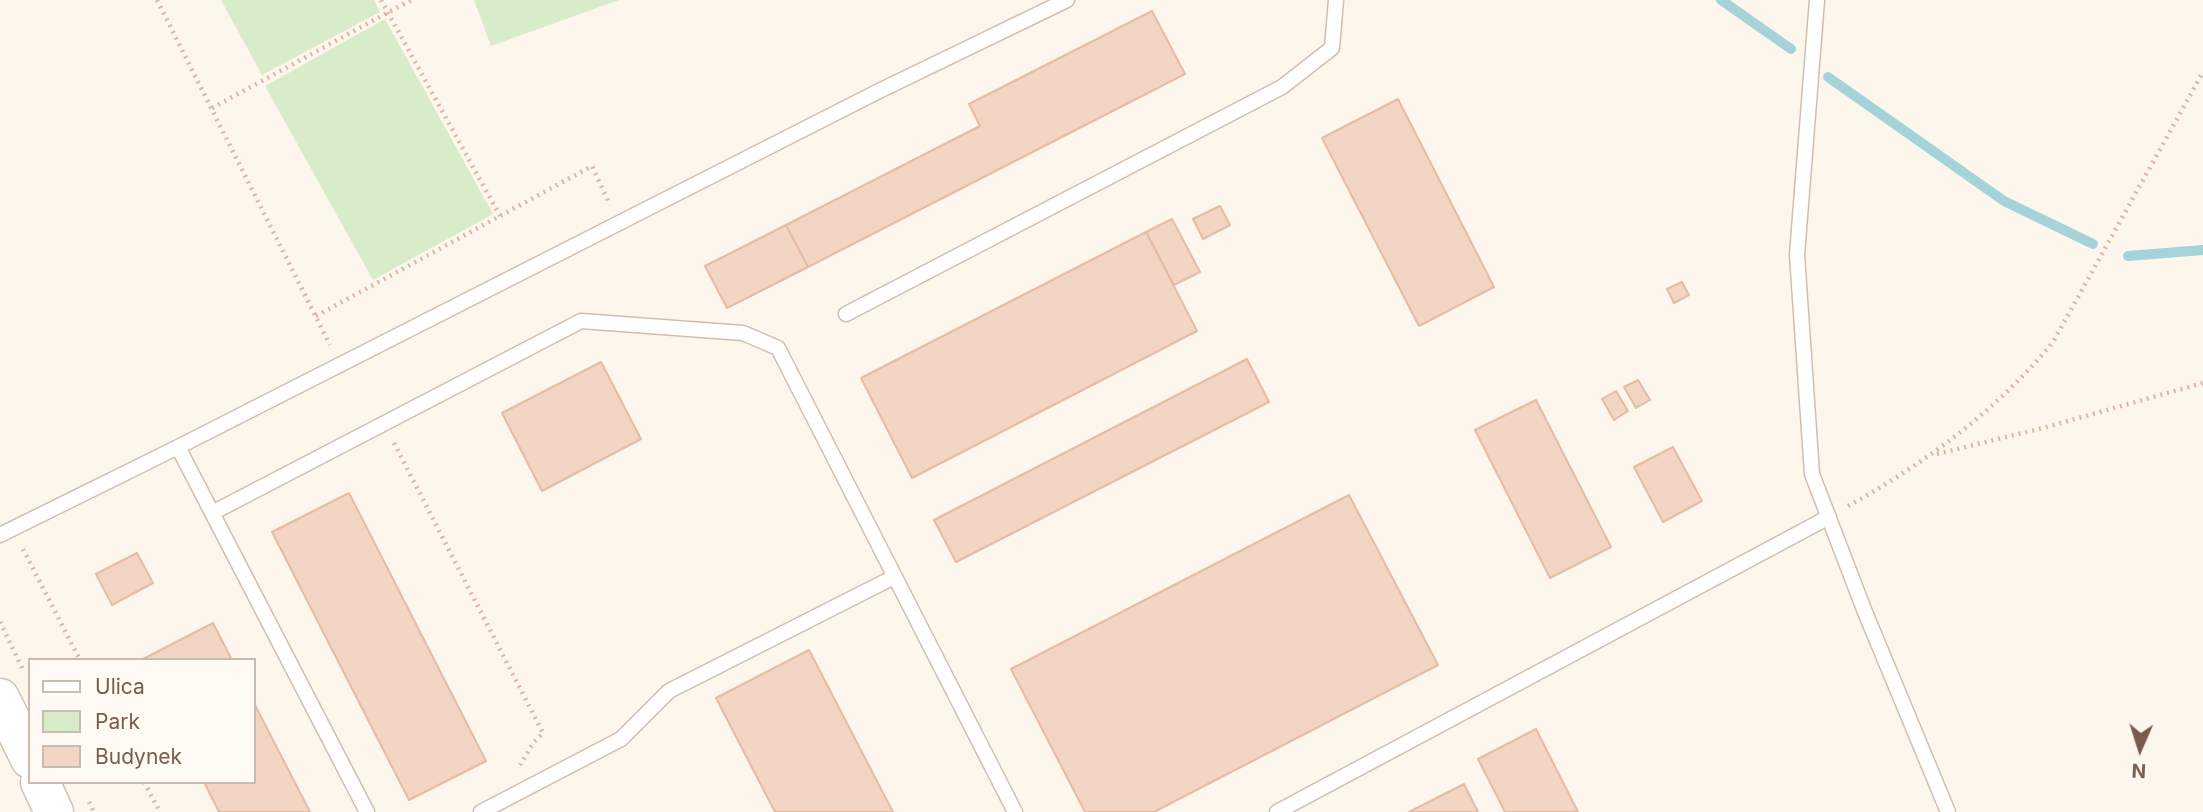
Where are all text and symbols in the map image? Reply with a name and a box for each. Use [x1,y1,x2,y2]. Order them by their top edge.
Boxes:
legend [28,658,256,784]
text: Ulica [95,674,145,699]
text: Park [95,709,140,734]
north arrow [2105,714,2175,784]
text: Budynek [95,744,182,769]
text: N [2131,759,2147,782]

